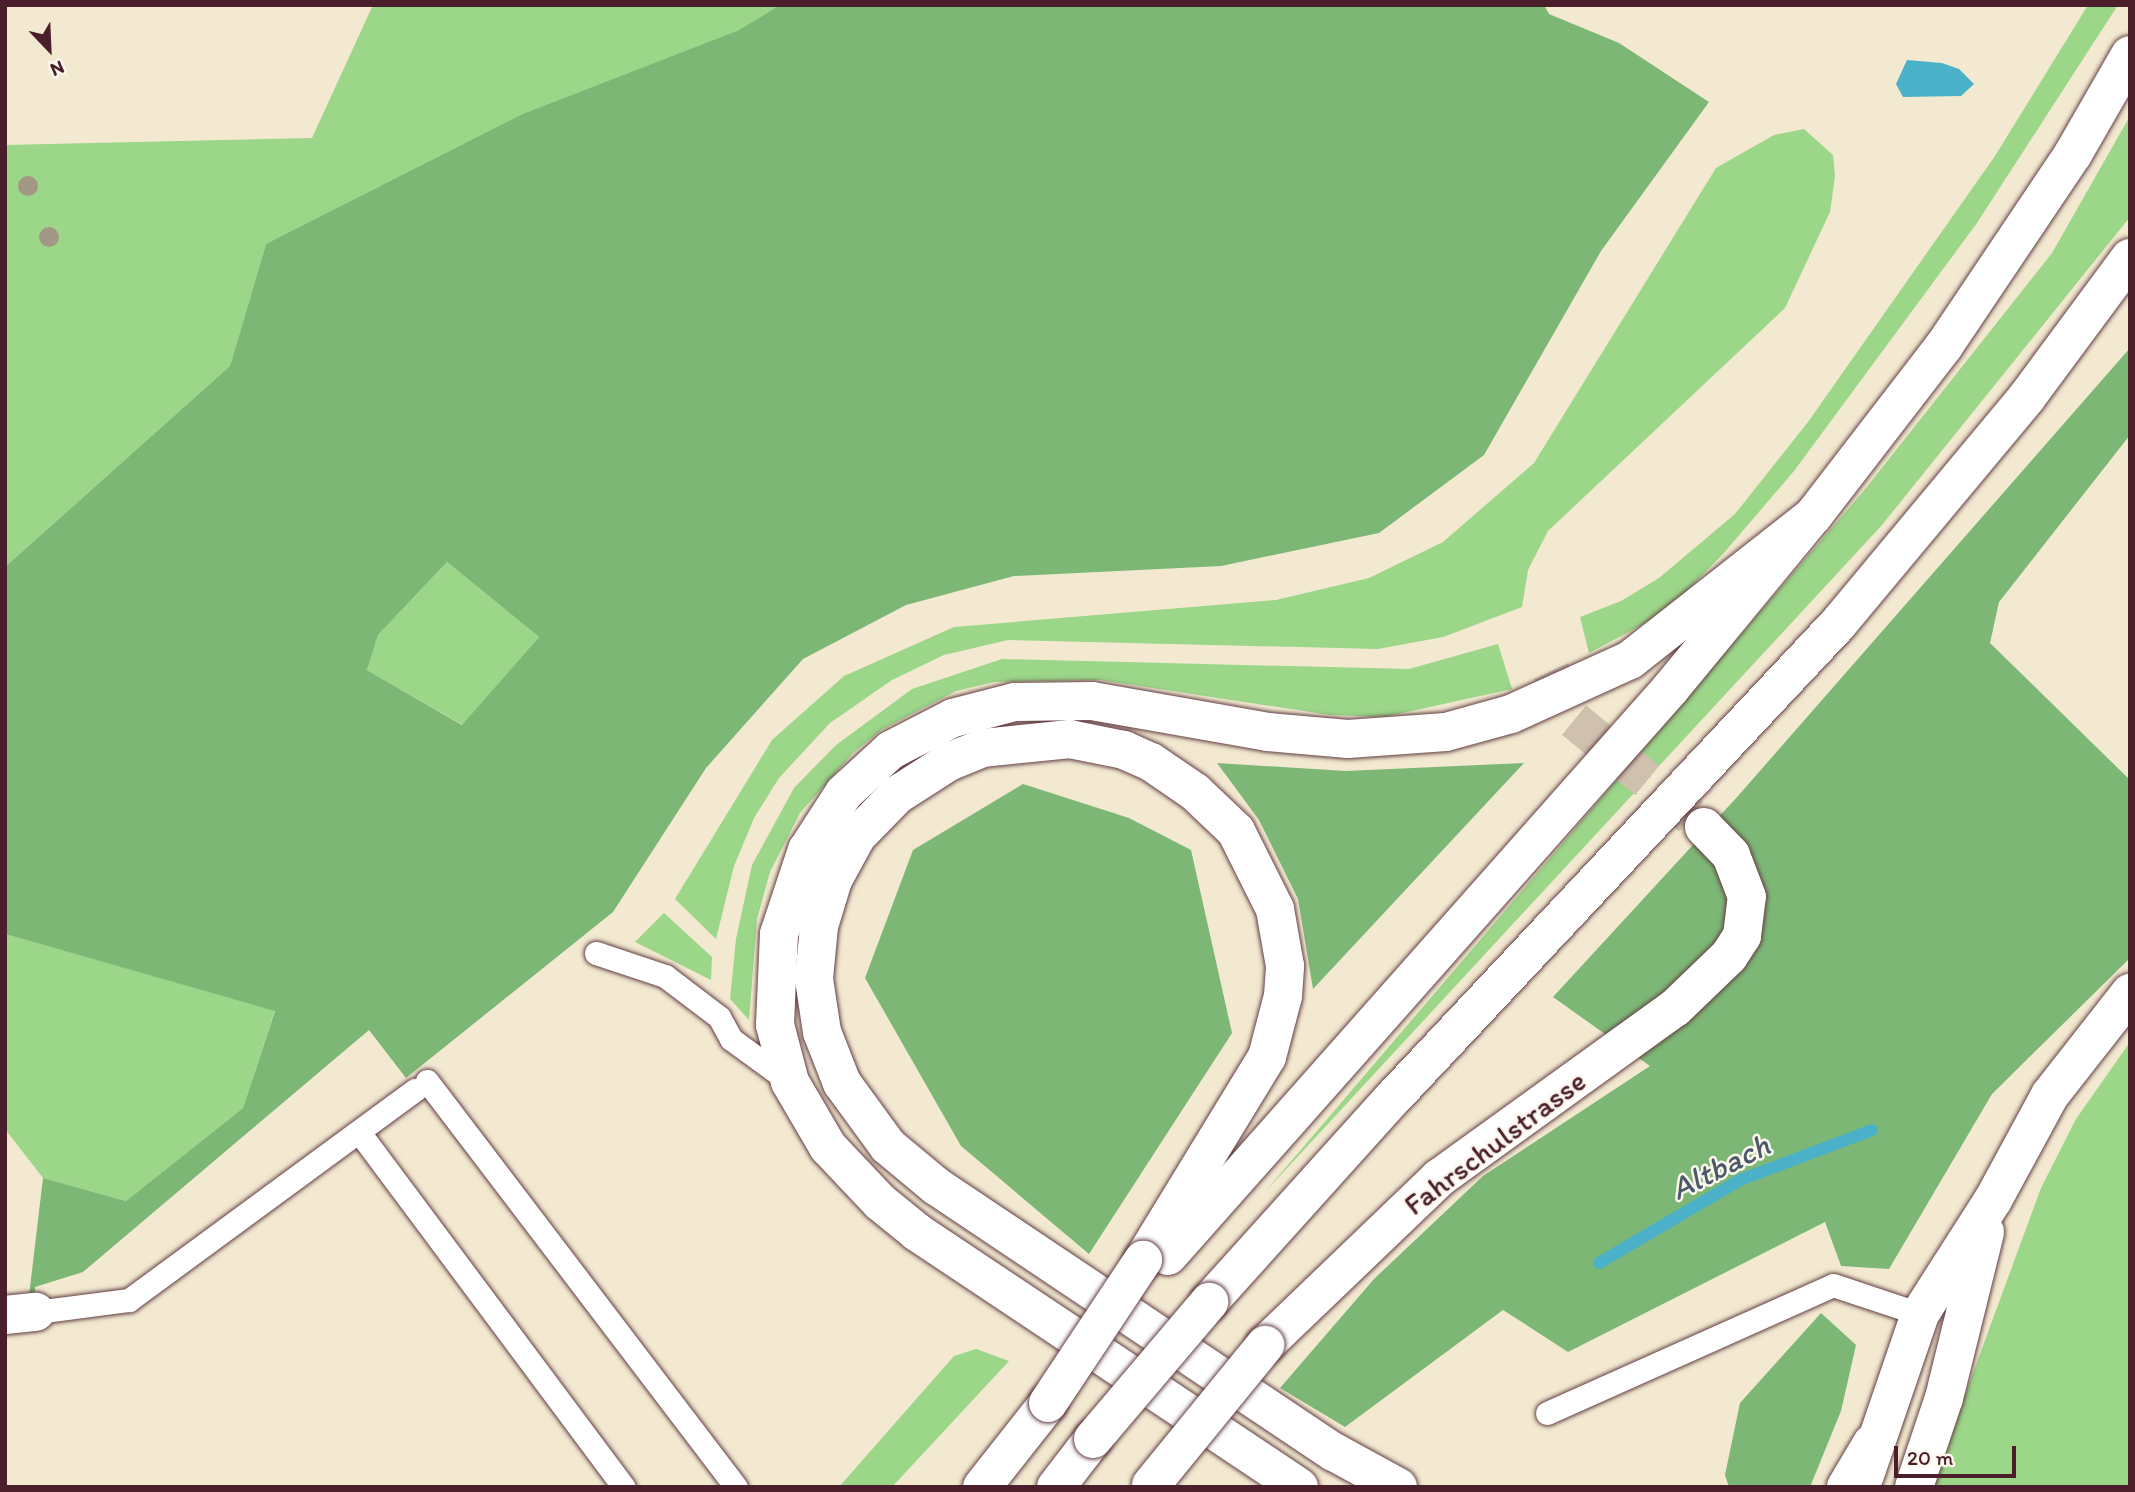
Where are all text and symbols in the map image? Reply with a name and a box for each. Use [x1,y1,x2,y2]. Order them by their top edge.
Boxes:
north arrow [14,14,84,84]
text: N [47,56,68,82]
street label: Fahrschulstrasse [1397,1063,1593,1223]
water label: Altbach [1664,1126,1776,1208]
scale bar [1897,1432,2020,1476]
text: 20 m [1907,1445,1953,1470]

